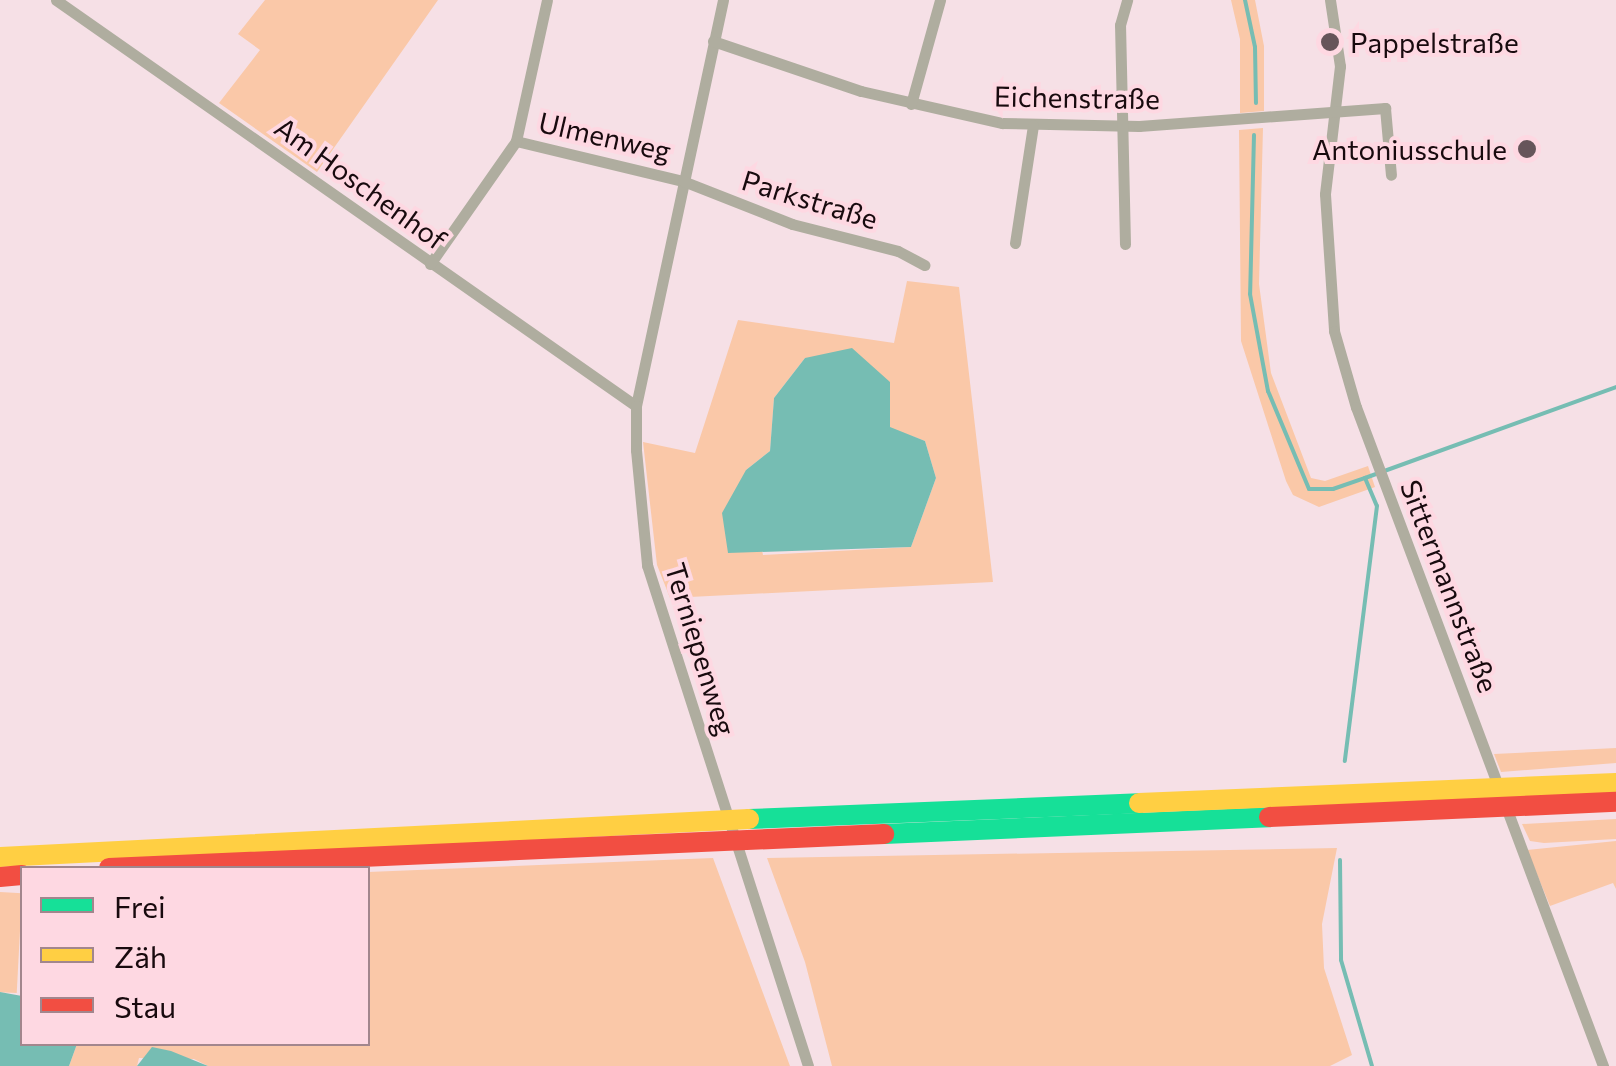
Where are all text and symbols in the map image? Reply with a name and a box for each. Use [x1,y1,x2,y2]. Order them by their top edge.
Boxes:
place label: Pappelstraße [1350,25,1519,59]
marker: Pappelstraße [1319,31,1341,53]
street label: Eichenstraße [994,79,1160,115]
street label: Ulmenweg [536,105,674,167]
street label: Am Hoschenhof [269,110,453,256]
place label: Antoniusschule [1312,132,1507,166]
marker: Antoniusschule [1516,138,1538,160]
street label: Parkstraße [738,162,882,236]
street label: Sittermannstraße [1394,475,1506,697]
street label: Terniepenweg [659,559,743,739]
legend [20,866,370,1046]
text: Frei [114,887,166,924]
text: Zäh [114,937,167,974]
text: Stau [114,987,176,1024]

